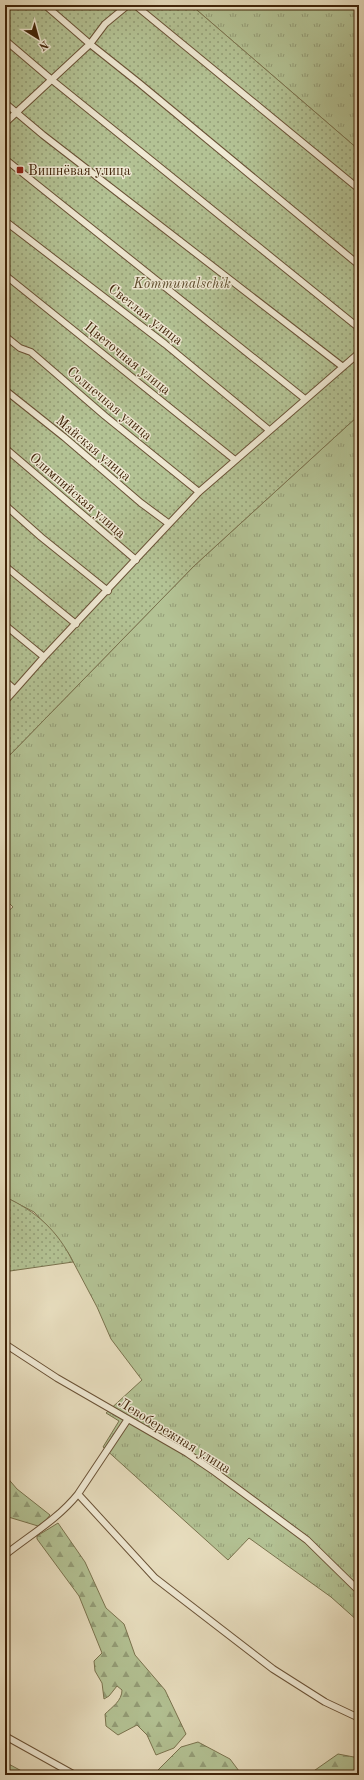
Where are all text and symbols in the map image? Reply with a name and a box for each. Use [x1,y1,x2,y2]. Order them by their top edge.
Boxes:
north arrow [18,18,58,58]
text: N [36,38,50,52]
place label: Вишнёвая улица [28,164,131,178]
marker: Вишнёвая улица [15,165,25,175]
park label: Kommunalschik [132,277,231,291]
street label: Светлая улица [106,282,185,348]
street label: Цветочная улица [82,320,173,398]
street label: Солнечная улица [64,364,155,443]
street label: Майская улица [53,413,134,484]
street label: Олимпийская улица [27,451,128,541]
street label: Левобережная улица [116,1396,233,1476]

